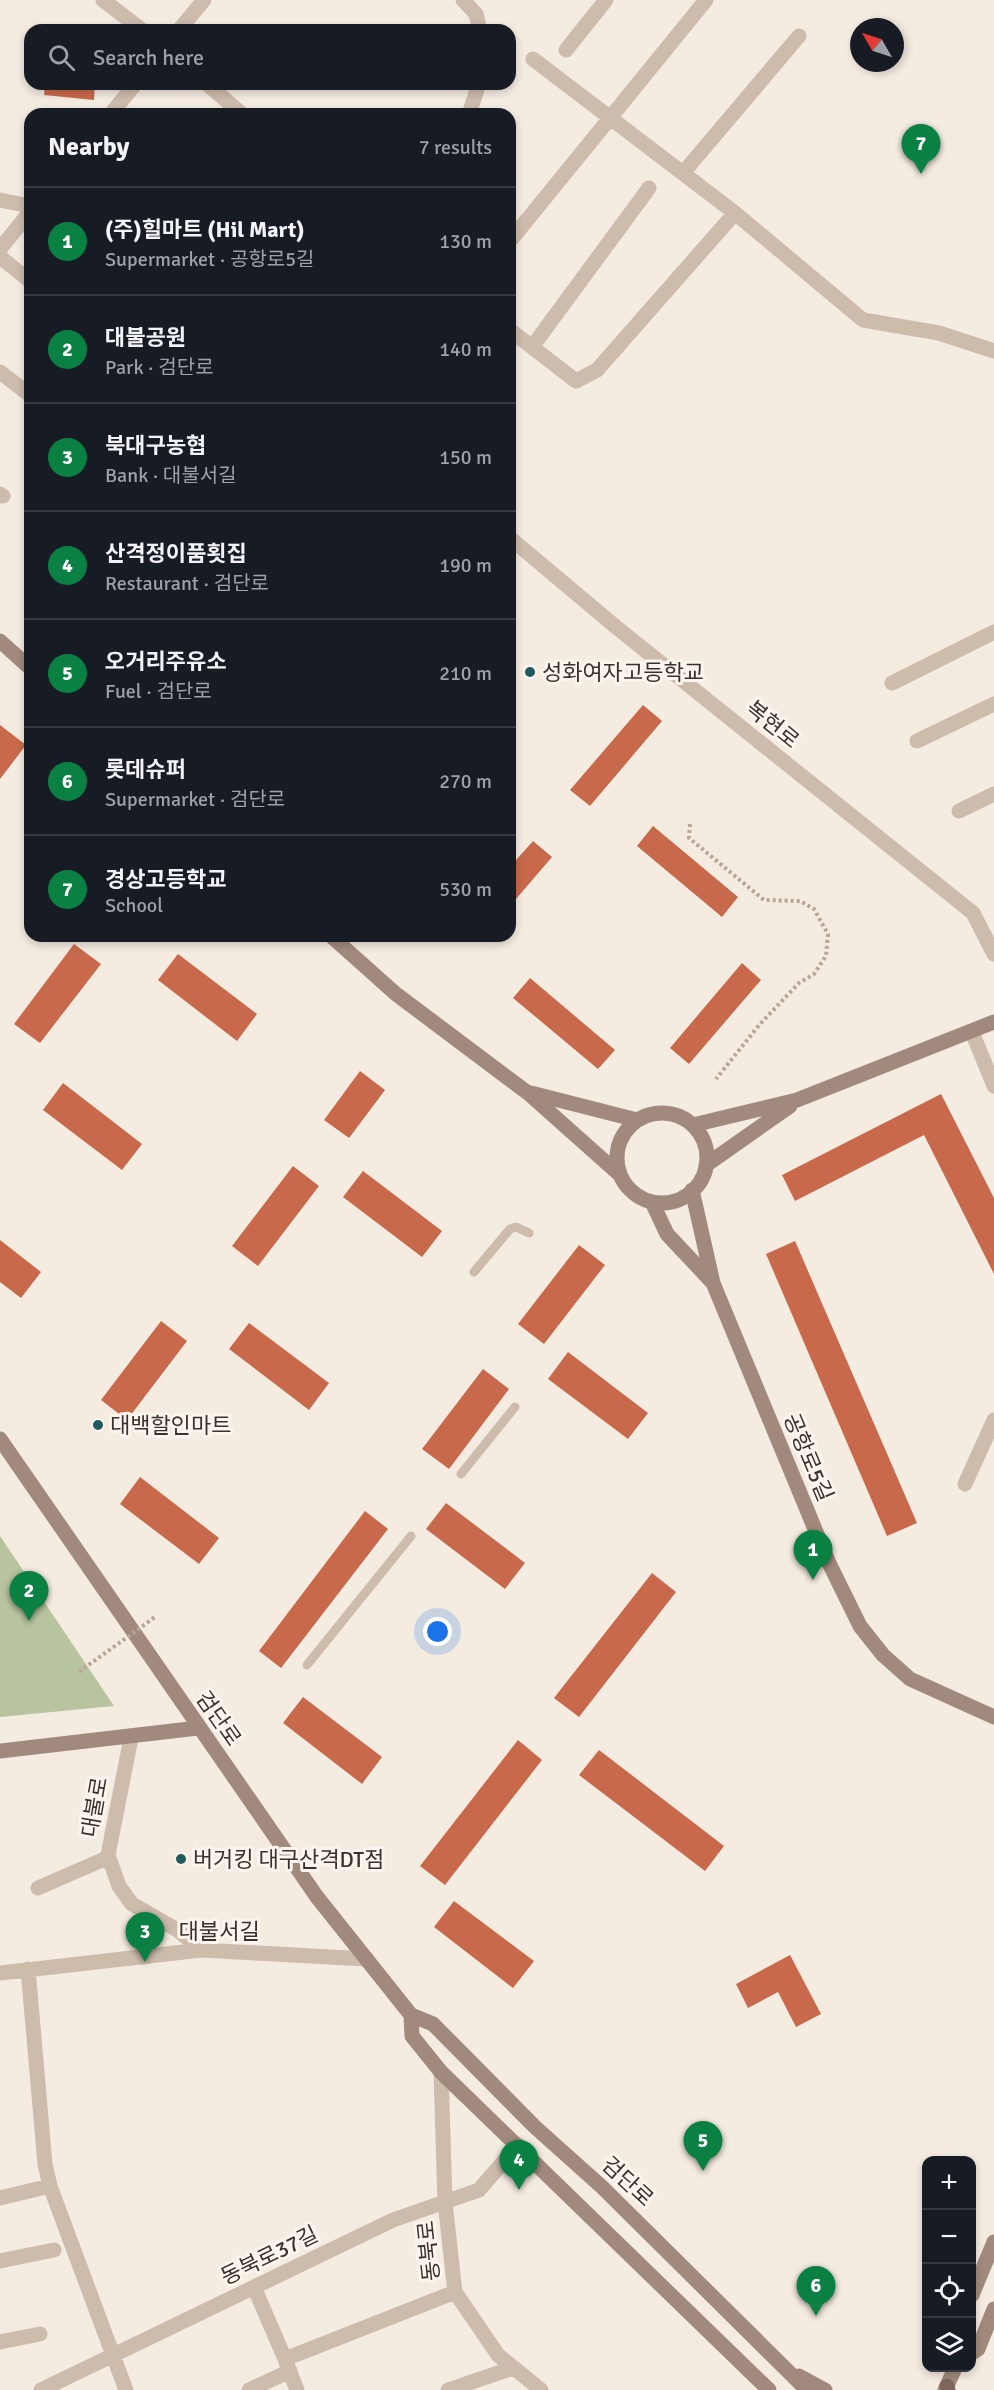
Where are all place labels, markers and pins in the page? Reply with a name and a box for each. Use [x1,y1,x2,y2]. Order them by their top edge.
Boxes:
pin: 7 [902,124,940,174]
place label: 성화여자고등학교 [542,659,704,686]
marker: 성화여자고등학교 [523,665,537,679]
place label: 대백할인마트 [110,1412,231,1439]
marker: 대백할인마트 [91,1418,105,1432]
pin: 1 [794,1530,832,1580]
pin: 2 [9,1572,48,1621]
place label: 버거킹 대구산격DT점 [193,1846,384,1873]
marker: 버거킹 대구산격DT점 [174,1852,188,1866]
pin: 3 [126,1912,164,1962]
pin: 5 [684,2122,722,2171]
pin: 4 [500,2140,538,2190]
pin: 6 [796,2266,836,2316]

